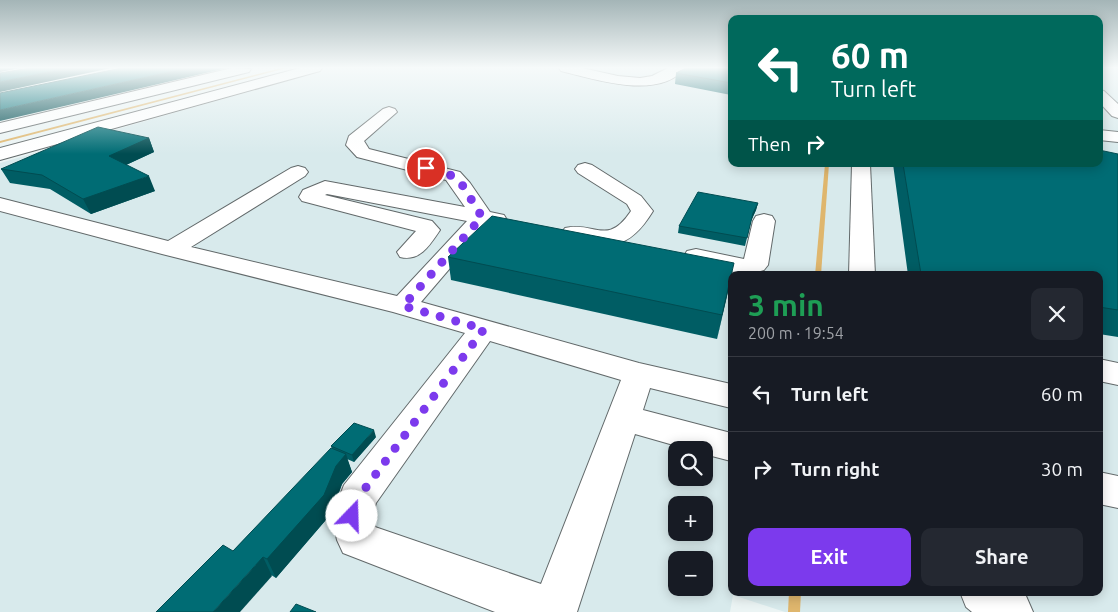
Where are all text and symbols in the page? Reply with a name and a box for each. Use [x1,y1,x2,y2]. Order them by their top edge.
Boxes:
icon: left [748,35,813,100]
text: 60 m [831,35,909,75]
text: Turn left [831,76,916,101]
icon: right [801,130,829,158]
text: Then [748,133,791,155]
pin [405,147,447,189]
icon: arrive [412,154,440,182]
text: 3 min [748,288,824,322]
button: close [1031,288,1083,340]
text: 200 m · 19:54 [748,324,844,342]
icon: left [748,380,776,408]
text: Turn left [791,383,869,405]
text: 60 m [1041,383,1083,405]
map controls [668,441,713,596]
button: search [668,441,713,486]
icon: right [748,455,776,483]
text: Turn right [791,458,879,480]
text: 30 m [1041,458,1083,480]
position arrow [325,489,377,541]
button: + [668,496,713,541]
button: Exit [748,528,911,586]
button: Share [921,528,1083,586]
button: − [668,551,713,596]

